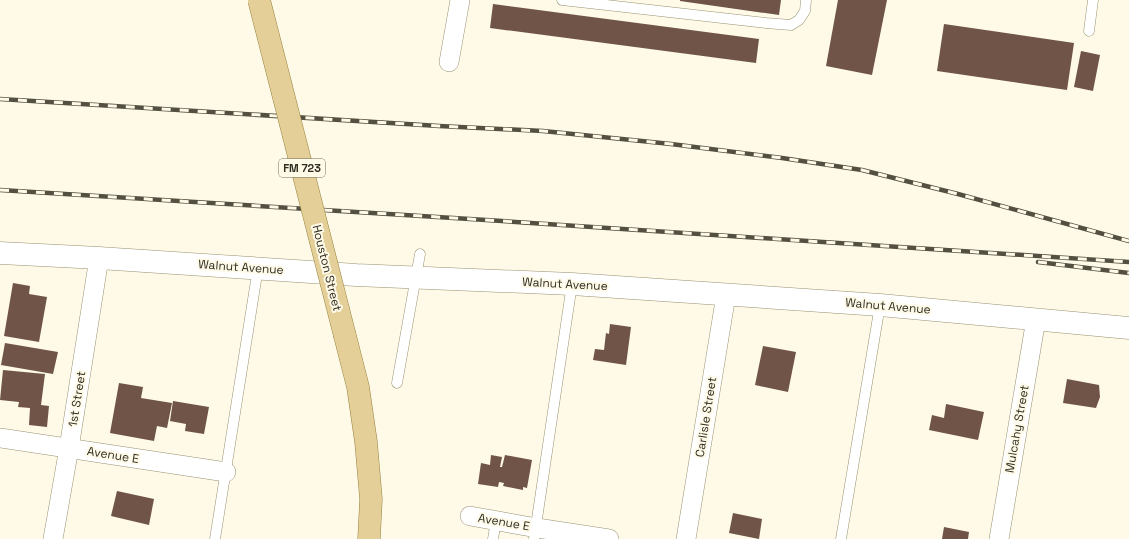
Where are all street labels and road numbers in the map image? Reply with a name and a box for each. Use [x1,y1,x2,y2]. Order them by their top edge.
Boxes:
road number: FM 723 [279,159,325,177]
street label: Houston Street [309,223,345,313]
street label: Walnut Avenue [198,256,284,278]
street label: Walnut Avenue [522,274,608,294]
street label: Walnut Avenue [845,294,931,318]
street label: 1st Street [65,370,89,428]
street label: Carlisle Street [692,376,720,458]
street label: Mulcahy Street [1001,384,1033,474]
street label: Avenue E [86,443,140,467]
street label: Avenue E [477,510,531,534]

